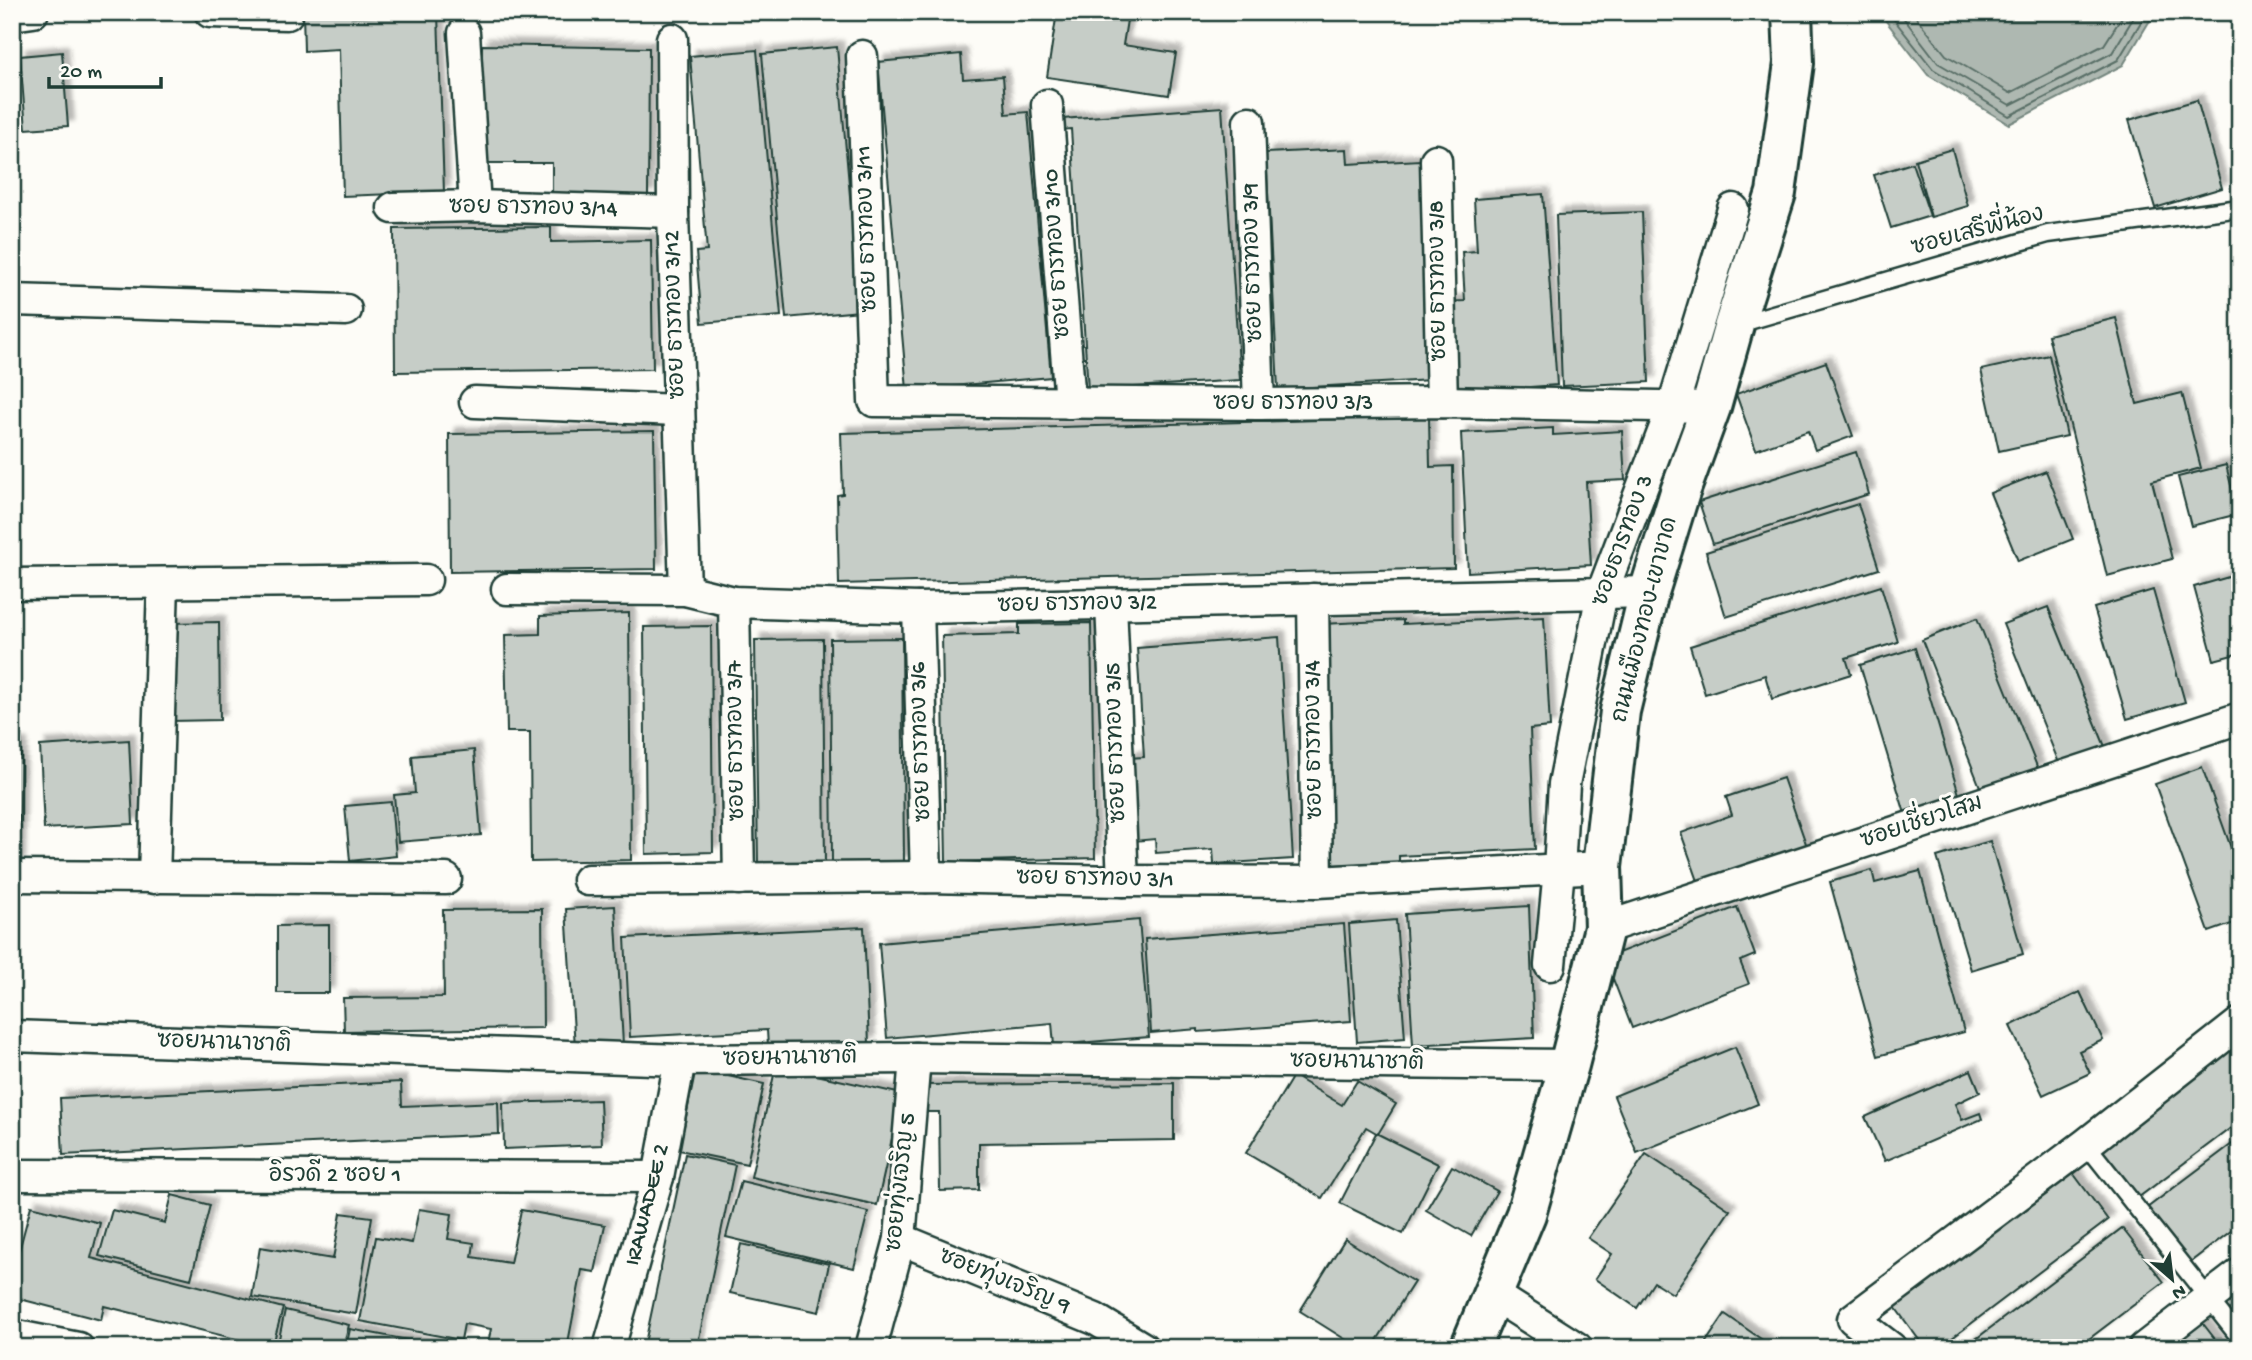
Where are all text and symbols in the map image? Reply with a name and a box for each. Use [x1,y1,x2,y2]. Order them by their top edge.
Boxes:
scale bar [49,46,161,90]
text: 20 m [60,61,102,86]
street label: ซอย ธารทอง 3/11 [852,145,884,313]
street label: ซอย ธารทอง 3/10 [1039,168,1077,340]
street label: ซอย ธารทอง 3/9 [1238,182,1270,343]
street label: ซอยเสรีพี่น้อง [1906,190,2047,263]
street label: ซอย ธารทอง 3/14 [448,194,618,224]
street label: ซอย ธารทอง 3/8 [1424,200,1454,362]
street label: ซอย ธารทอง 3/12 [660,230,692,400]
street label: ซอย ธารทอง 3/3 [1213,391,1373,418]
street label: ซอยธารทอง 3 [1588,471,1660,611]
street label: ถนนเมืองทอง-เขาขาด [1603,513,1685,726]
street label: ซอย ธารทอง 3/2 [997,590,1157,620]
street label: ซอย ธารทอง 3/7 [722,659,752,822]
street label: ซอย ธารทอง 3/4 [1300,660,1330,820]
street label: ซอย ธารทอง 3/6 [906,661,938,823]
street label: ซอย ธารทอง 3/5 [1101,662,1133,824]
street label: ซอยเชี่ยวโสม [1854,779,1987,855]
street label: ซอย ธารทอง 3/1 [1016,865,1174,895]
street label: ซอยนานาชาติ [156,1024,292,1060]
street label: ซอยนานาชาติ [722,1040,857,1074]
street label: ซอยนานาชาติ [1290,1044,1425,1078]
street label: ซอยทุ่งเจริญ 5 [876,1111,924,1254]
street label: IRAWADEE 2 [620,1141,676,1269]
street label: อิรวดี 2 ซอย 1 [269,1158,401,1190]
street label: ซอยทุ่งเจริญ 9 [934,1239,1076,1322]
north arrow [2136,1244,2206,1314]
text: N [2167,1278,2189,1304]

